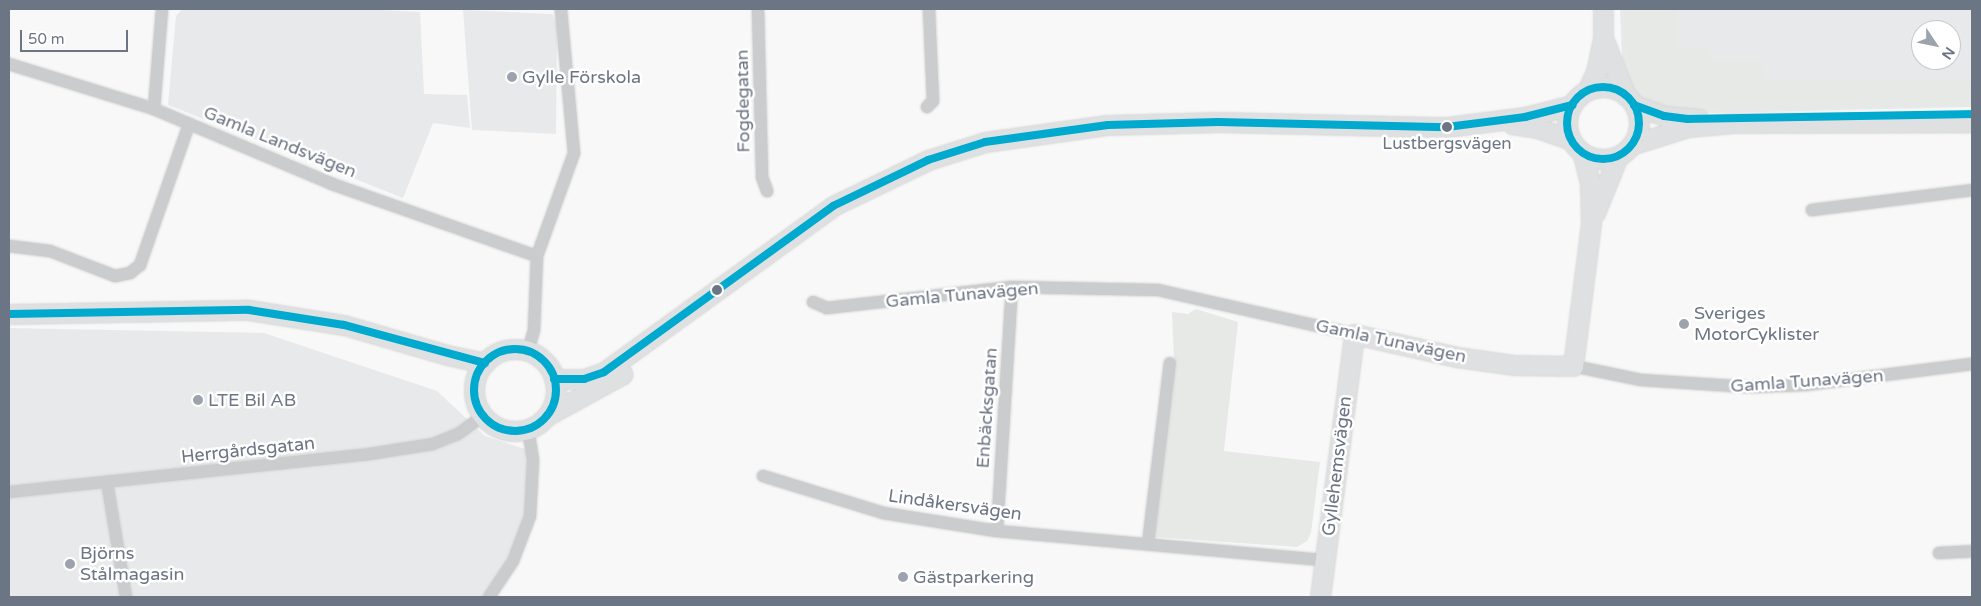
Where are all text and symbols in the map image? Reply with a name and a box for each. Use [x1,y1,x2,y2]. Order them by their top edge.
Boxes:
scale bar [22,20,130,52]
north arrow [1911,20,1961,70]
text: 50 m [28,30,65,48]
text: N [1938,44,1958,63]
street label: Fogdegatan [731,49,755,153]
place label: Gylle Förskola [522,66,641,88]
marker: Gylle Förskola [506,71,518,83]
street label: Gamla Landsvägen [200,101,360,183]
marker: Lustbergsvägen [1442,122,1452,132]
place label: Lustbergsvägen [1382,134,1512,154]
street label: Gamla Tunavägen [885,278,1039,312]
unlabelled marker [712,285,722,295]
place label: Sveriges MotorCyklister [1694,303,1819,346]
street label: Gamla Tunavägen [1314,314,1468,368]
marker: Sveriges MotorCyklister [1678,318,1690,330]
street label: Enbäcksgatan [972,347,1002,469]
street label: Gamla Tunavägen [1730,365,1884,397]
place label: LTE Bil AB [208,389,296,411]
marker: LTE Bil AB [192,394,204,406]
street label: Gyllehemsvägen [1318,395,1356,537]
street label: Herrgårdsgatan [180,432,316,468]
street label: Lindåkersvägen [887,485,1023,525]
place label: Björns Stålmagasin [80,543,184,586]
marker: Björns Stålmagasin [64,558,76,570]
place label: Gästparkering [913,566,1034,588]
marker: Gästparkering [897,571,909,583]

